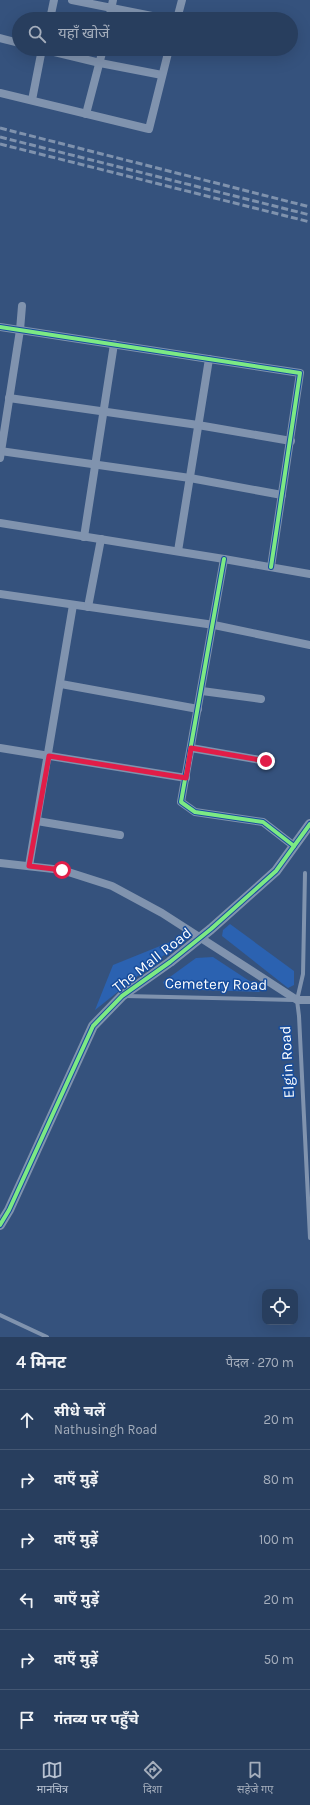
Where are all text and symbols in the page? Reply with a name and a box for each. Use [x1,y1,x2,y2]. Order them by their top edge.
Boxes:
search box [12,12,298,56]
icon: search [26,23,48,45]
text: यहाँ खोजें [58,24,109,42]
route end [257,752,275,770]
route start [53,861,71,879]
street label: The Mall Road [109,924,195,996]
street label: Cemetery Road [165,974,267,994]
street label: Elgin Road [276,1025,298,1099]
map controls [262,1289,298,1325]
button: locate [262,1289,298,1325]
text: 4 मिनट [16,1352,66,1372]
text: पैदल · 270 m [226,1355,294,1370]
text: सीधे चलें [54,1402,105,1420]
icon: ahead [16,1409,38,1431]
text: 20 m [264,1412,294,1427]
text: Nathusingh Road [54,1422,157,1437]
icon: right [16,1469,38,1491]
text: दाएँ मुड़ें [54,1470,98,1488]
text: 80 m [263,1472,294,1487]
icon: right [16,1529,38,1551]
text: दाएँ मुड़ें [54,1530,98,1548]
text: 100 m [259,1532,294,1547]
icon: left [16,1589,38,1611]
text: बाएँ मुड़ें [54,1590,99,1608]
text: 20 m [264,1592,294,1607]
icon: right [16,1649,38,1671]
text: दाएँ मुड़ें [54,1650,98,1668]
text: 50 m [264,1652,294,1667]
icon: arrive [16,1709,38,1731]
text: गंतव्य पर पहुँचे [54,1710,139,1728]
tab: मानचित्र [37,1759,68,1797]
tab: दिशा [142,1759,164,1797]
tab: सहेजे गए [237,1759,273,1797]

